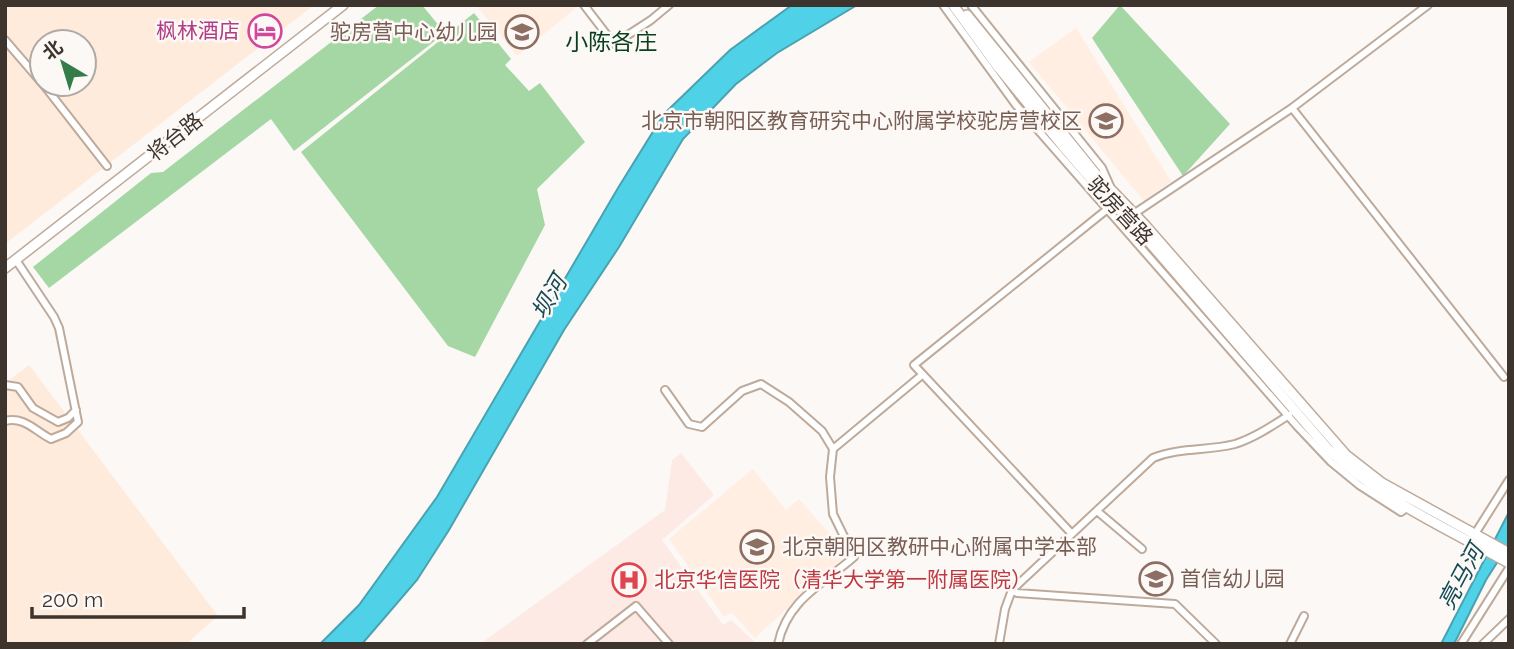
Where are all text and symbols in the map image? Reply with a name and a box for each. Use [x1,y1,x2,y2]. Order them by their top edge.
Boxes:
hotel icon: 枫林酒店 [246,12,284,50]
school or university icon: 驼房营中心幼儿园 [503,13,541,51]
place label: 枫林酒店 [156,18,240,43]
place label: 驼房营中心幼儿园 [330,19,498,44]
north arrow [28,28,98,98]
district label: 小陈各庄 [565,28,657,55]
text: 北 [38,35,67,64]
school or university icon: 北京市朝阳区教育研究中心附属学校驼房营校区 [1087,102,1125,140]
street label: 将台路 [142,107,207,166]
place label: 北京市朝阳区教育研究中心附属学校驼房营校区 [641,108,1082,133]
street label: 驼房营路 [1083,171,1158,250]
water label: 坝河 [525,267,574,323]
school or university icon: 北京朝阳区教研中心附属中学本部 [738,528,776,566]
place label: 北京朝阳区教研中心附属中学本部 [782,534,1097,559]
water label: 亮马河 [1432,536,1491,614]
school or university icon: 首信幼儿园 [1137,560,1175,598]
hospital icon: 北京华信医院（清华大学第一附属医院） [610,561,648,599]
place label: 首信幼儿园 [1180,566,1285,591]
place label: 北京华信医院（清华大学第一附属医院） [654,567,1032,592]
scale bar [32,576,243,620]
text: 200 m [42,587,103,612]

